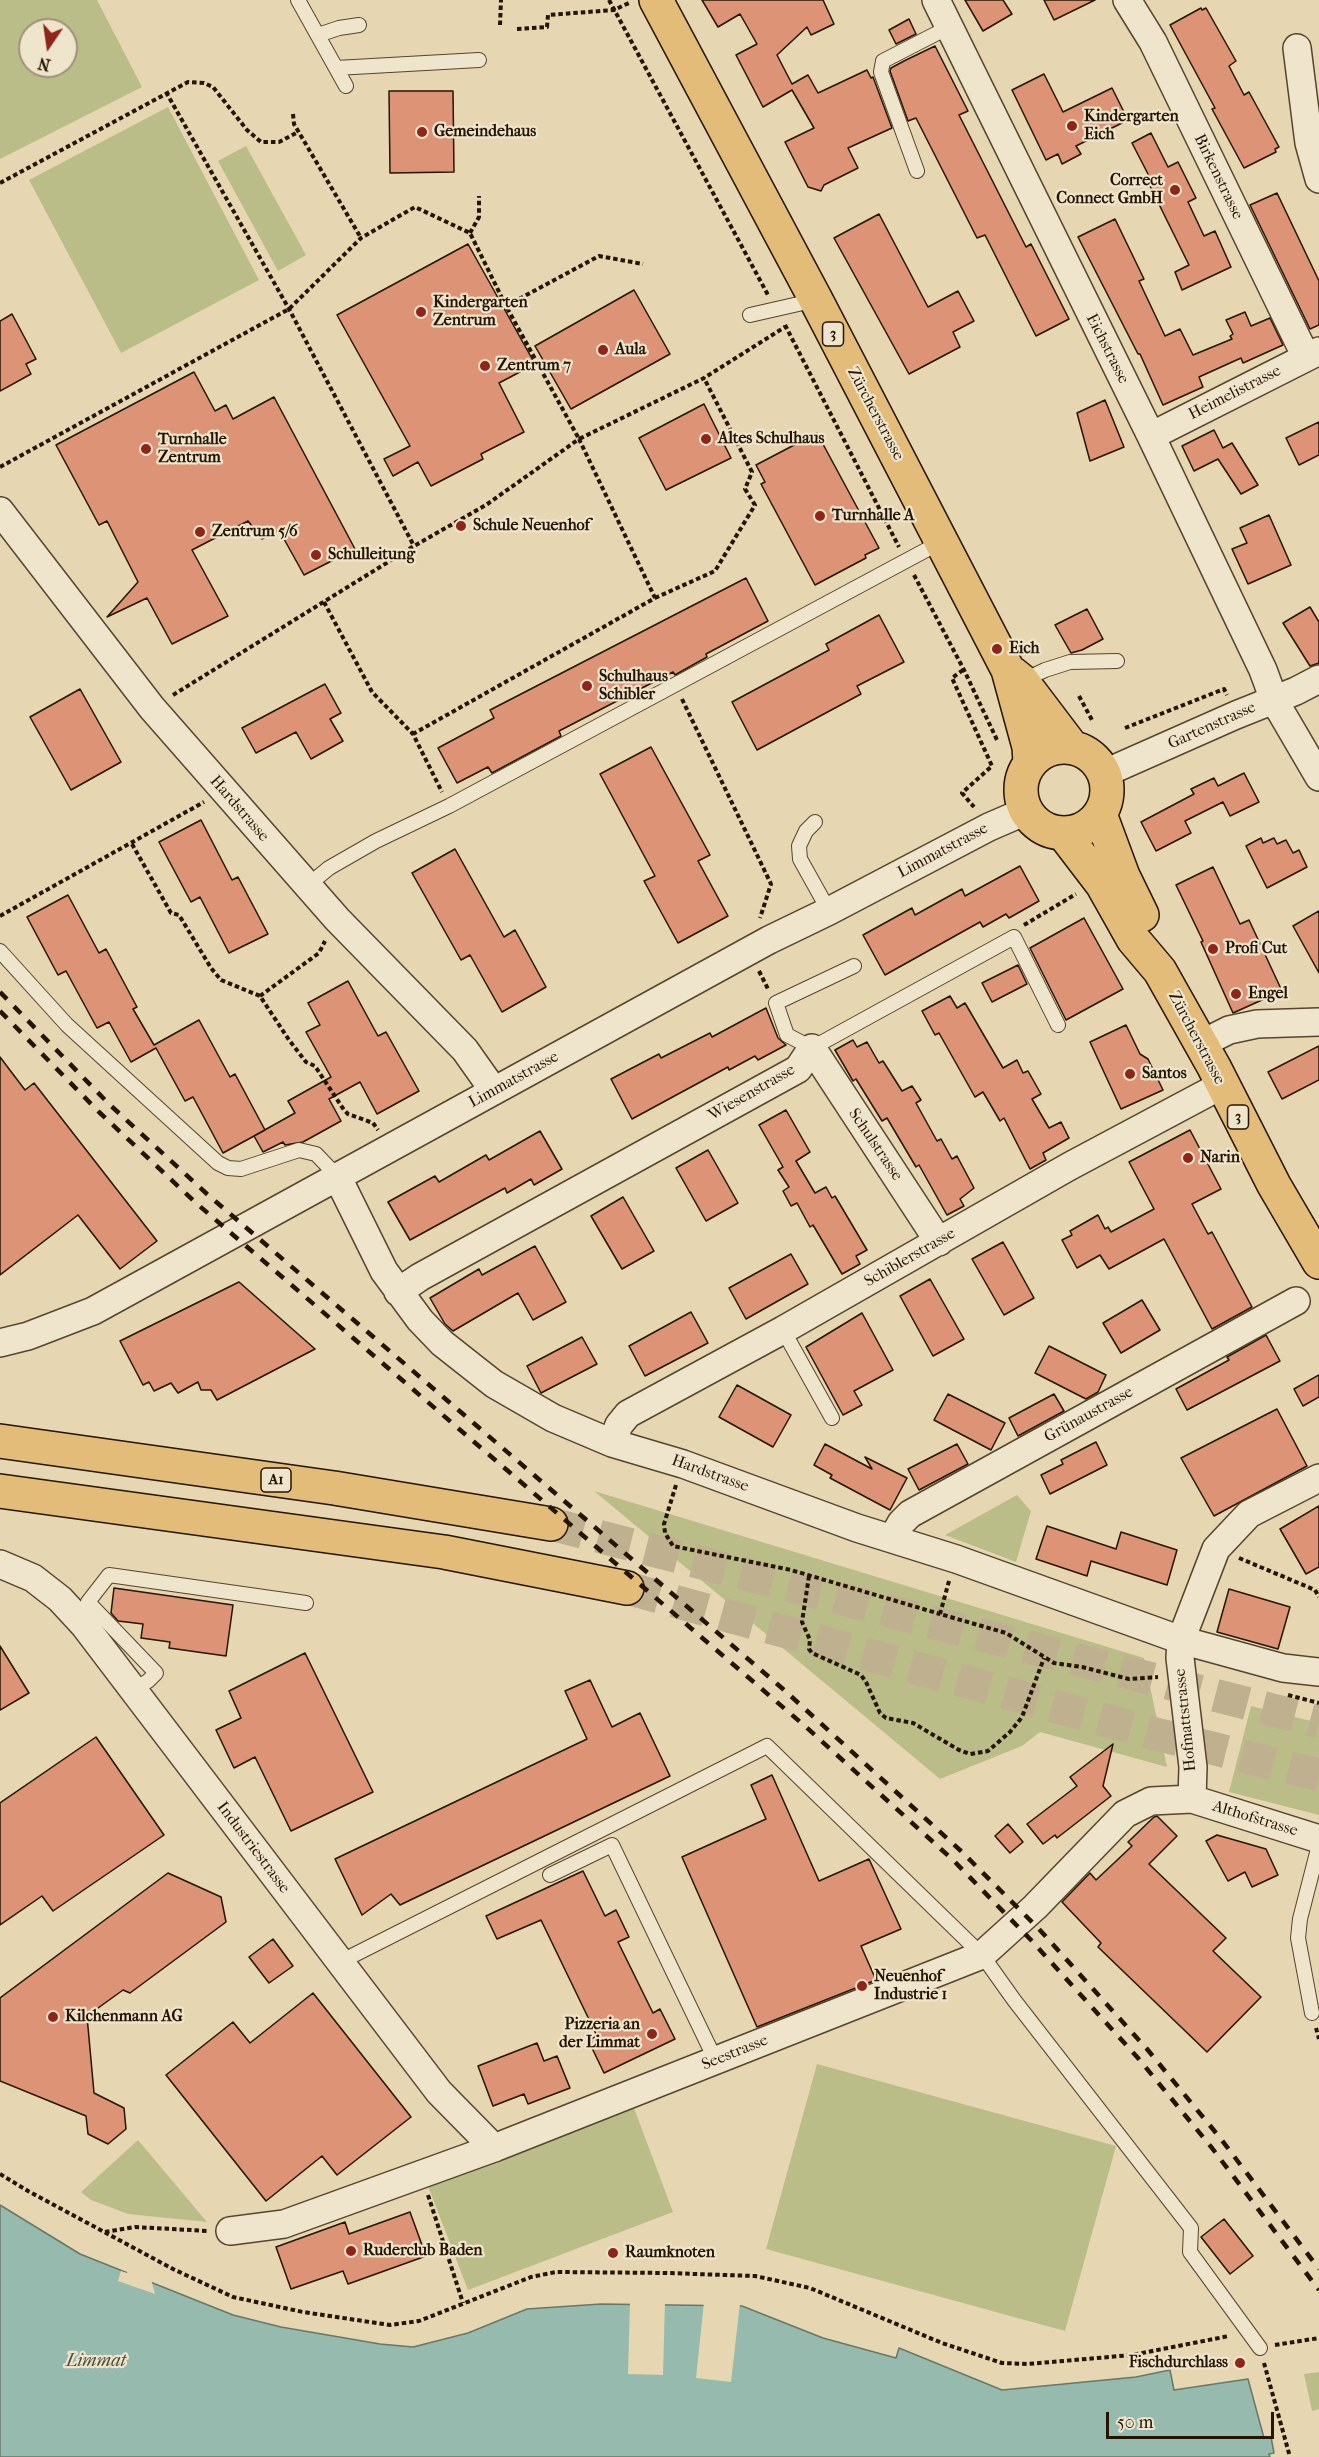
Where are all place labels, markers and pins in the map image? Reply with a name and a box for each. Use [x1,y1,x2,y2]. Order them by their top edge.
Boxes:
place label: Kindergarten Eich [1084,107,1179,145]
marker: Kindergarten Eich [1065,119,1079,133]
place label: Gemeindehaus [434,122,536,142]
marker: Gemeindehaus [415,125,429,139]
place label: Correct Connect GmbH [1056,171,1163,209]
marker: Correct Connect GmbH [1168,183,1182,197]
place label: Kindergarten Zentrum [433,293,528,331]
marker: Kindergarten Zentrum [414,305,428,319]
place label: Aula [615,340,646,360]
marker: Aula [596,343,610,357]
place label: Zentrum 7 [497,356,571,376]
marker: Zentrum 7 [478,359,492,373]
place label: Altes Schulhaus [718,429,824,449]
place label: Turnhalle Zentrum [158,430,227,468]
marker: Altes Schulhaus [699,432,713,446]
marker: Turnhalle Zentrum [139,442,153,456]
place label: Turnhalle A [832,506,914,526]
marker: Turnhalle A [813,509,827,523]
place label: Schule Neuenhof [473,516,590,536]
marker: Schule Neuenhof [454,519,468,533]
place label: Zentrum 5/6 [212,522,298,542]
marker: Zentrum 5/6 [193,525,207,539]
place label: Schulleitung [328,545,415,565]
marker: Schulleitung [309,548,323,562]
place label: Eich [1009,639,1039,659]
marker: Eich [990,642,1004,656]
place label: Schulhaus Schibler [599,667,668,705]
marker: Schulhaus Schibler [580,679,594,693]
place label: Profi Cut [1225,939,1287,959]
marker: Profi Cut [1206,942,1220,956]
place label: Engel [1248,984,1288,1004]
marker: Engel [1229,987,1243,1001]
place label: Santos [1142,1064,1187,1084]
marker: Santos [1123,1067,1137,1081]
place label: Narin [1200,1148,1240,1168]
marker: Narin [1181,1151,1195,1165]
place label: Neuenhof Industrie 1 [874,1967,947,2005]
marker: Neuenhof Industrie 1 [855,1979,869,1993]
place label: Kilchenmann AG [65,2007,183,2027]
marker: Kilchenmann AG [46,2010,60,2024]
place label: Pizzeria an der Limmat [559,2015,640,2053]
marker: Pizzeria an der Limmat [645,2027,659,2041]
place label: Ruderclub Baden [363,2241,483,2261]
place label: Raumknoten [625,2243,715,2263]
marker: Ruderclub Baden [344,2244,358,2258]
marker: Raumknoten [606,2246,620,2260]
place label: Fischdurchlass [1129,2353,1228,2373]
marker: Fischdurchlass [1233,2356,1247,2370]

